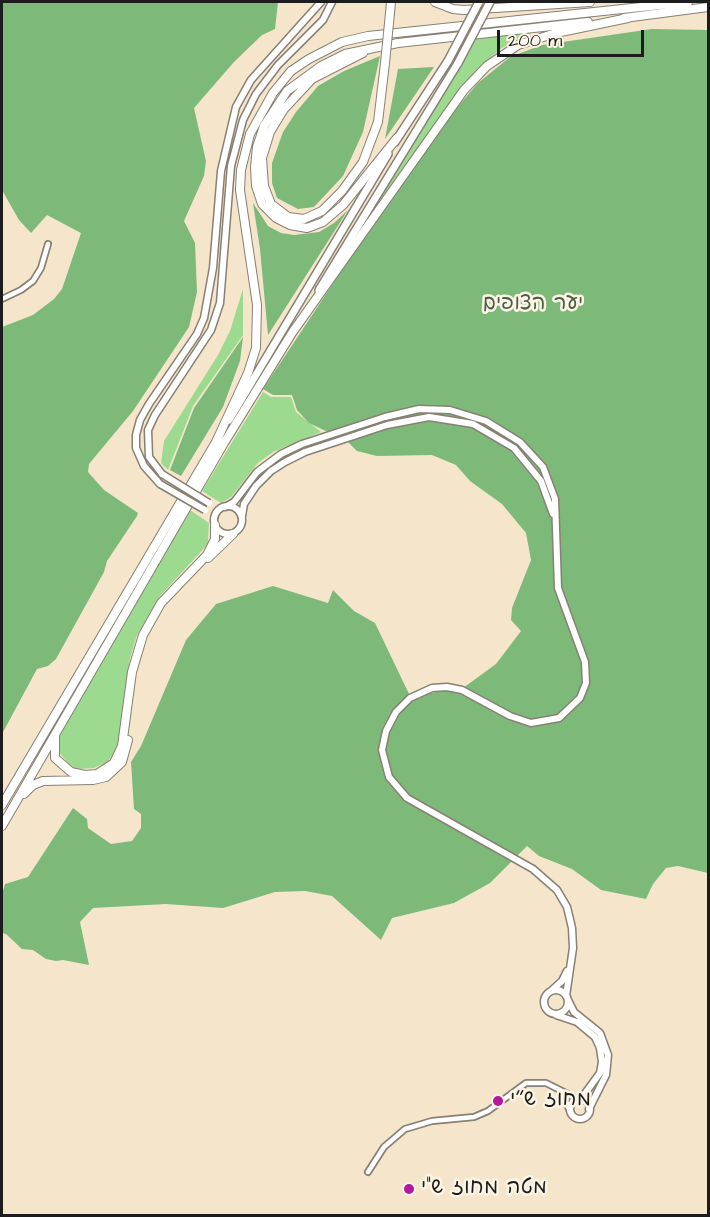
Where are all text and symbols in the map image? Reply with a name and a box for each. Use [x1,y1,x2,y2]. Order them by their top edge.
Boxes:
scale bar [500,18,647,56]
text: 200 m [508,28,562,53]
park label: יער הצופים [483,292,583,318]
place label: מחוז ש״י [510,1088,591,1114]
marker: מחוז ש״י [491,1094,505,1108]
place label: מטה מחוז ש"י [421,1176,547,1202]
marker: מטה מחוז ש"י [402,1182,416,1196]

